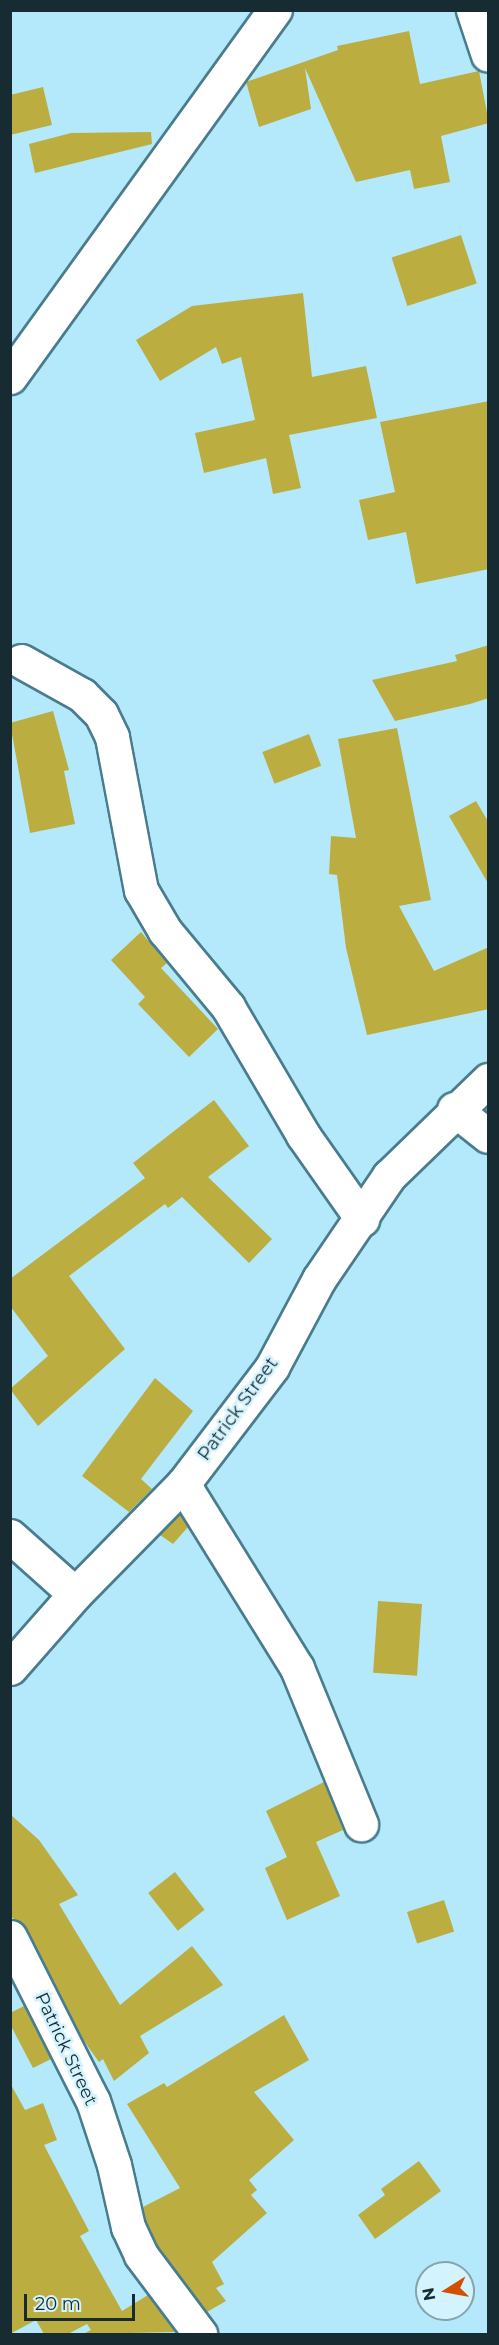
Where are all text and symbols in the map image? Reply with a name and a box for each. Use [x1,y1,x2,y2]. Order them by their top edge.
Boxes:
street label: Patrick Street [193,1353,283,1465]
street label: Patrick Street [30,1989,102,2109]
north arrow [415,2261,475,2321]
scale bar [27,2282,138,2320]
text: N [418,2286,439,2302]
text: 20 m [35,2293,81,2315]

